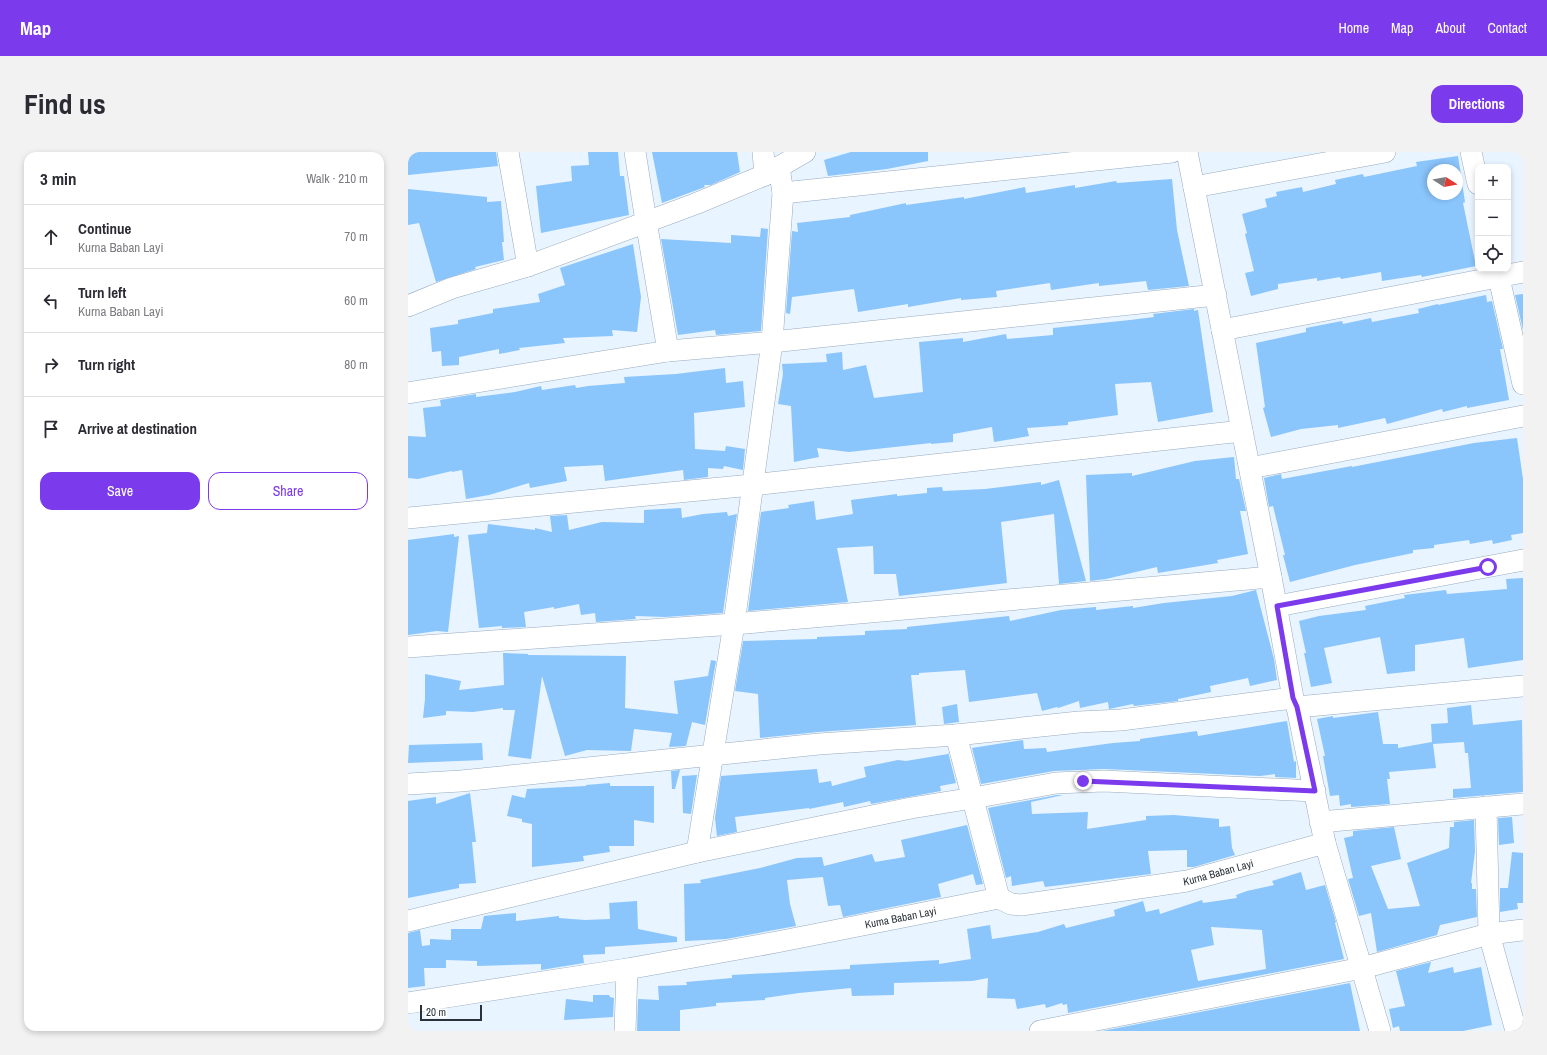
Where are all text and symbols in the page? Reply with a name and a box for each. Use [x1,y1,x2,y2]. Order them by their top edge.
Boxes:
text: Map [20,15,51,41]
text: Home [1338,19,1369,37]
text: Map [1391,19,1413,37]
text: About [1435,19,1465,37]
text: Contact [1487,19,1527,37]
text: Find us [24,85,106,123]
button: Directions [1431,85,1523,123]
north arrow [1427,164,1463,200]
map controls [1475,164,1511,272]
button: + [1475,164,1511,200]
text: 3 min [40,167,76,190]
text: Walk · 210 m [306,170,368,187]
button: − [1475,200,1511,236]
text: Continue [78,218,131,239]
icon: ahead [40,226,62,248]
text: 70 m [344,228,368,245]
button: locate [1475,236,1511,272]
text: Kurna Baban Layi [78,239,163,256]
text: Turn left [78,282,126,303]
icon: left [40,290,62,312]
text: 60 m [344,292,368,309]
text: Kurna Baban Layi [78,303,163,320]
icon: right [40,354,62,376]
text: Turn right [78,354,135,375]
text: 80 m [344,356,368,373]
icon: arrive [40,418,62,440]
text: Arrive at destination [78,418,197,439]
button: Save [40,472,200,510]
button: Share [208,472,368,510]
route start [1479,558,1497,576]
route end [1074,772,1092,790]
street label: Kurna Baban Layi [1182,856,1255,888]
street label: Kurna Baban Layi [864,904,937,931]
scale bar [420,1003,482,1022]
text: 20 m [426,1005,446,1019]

